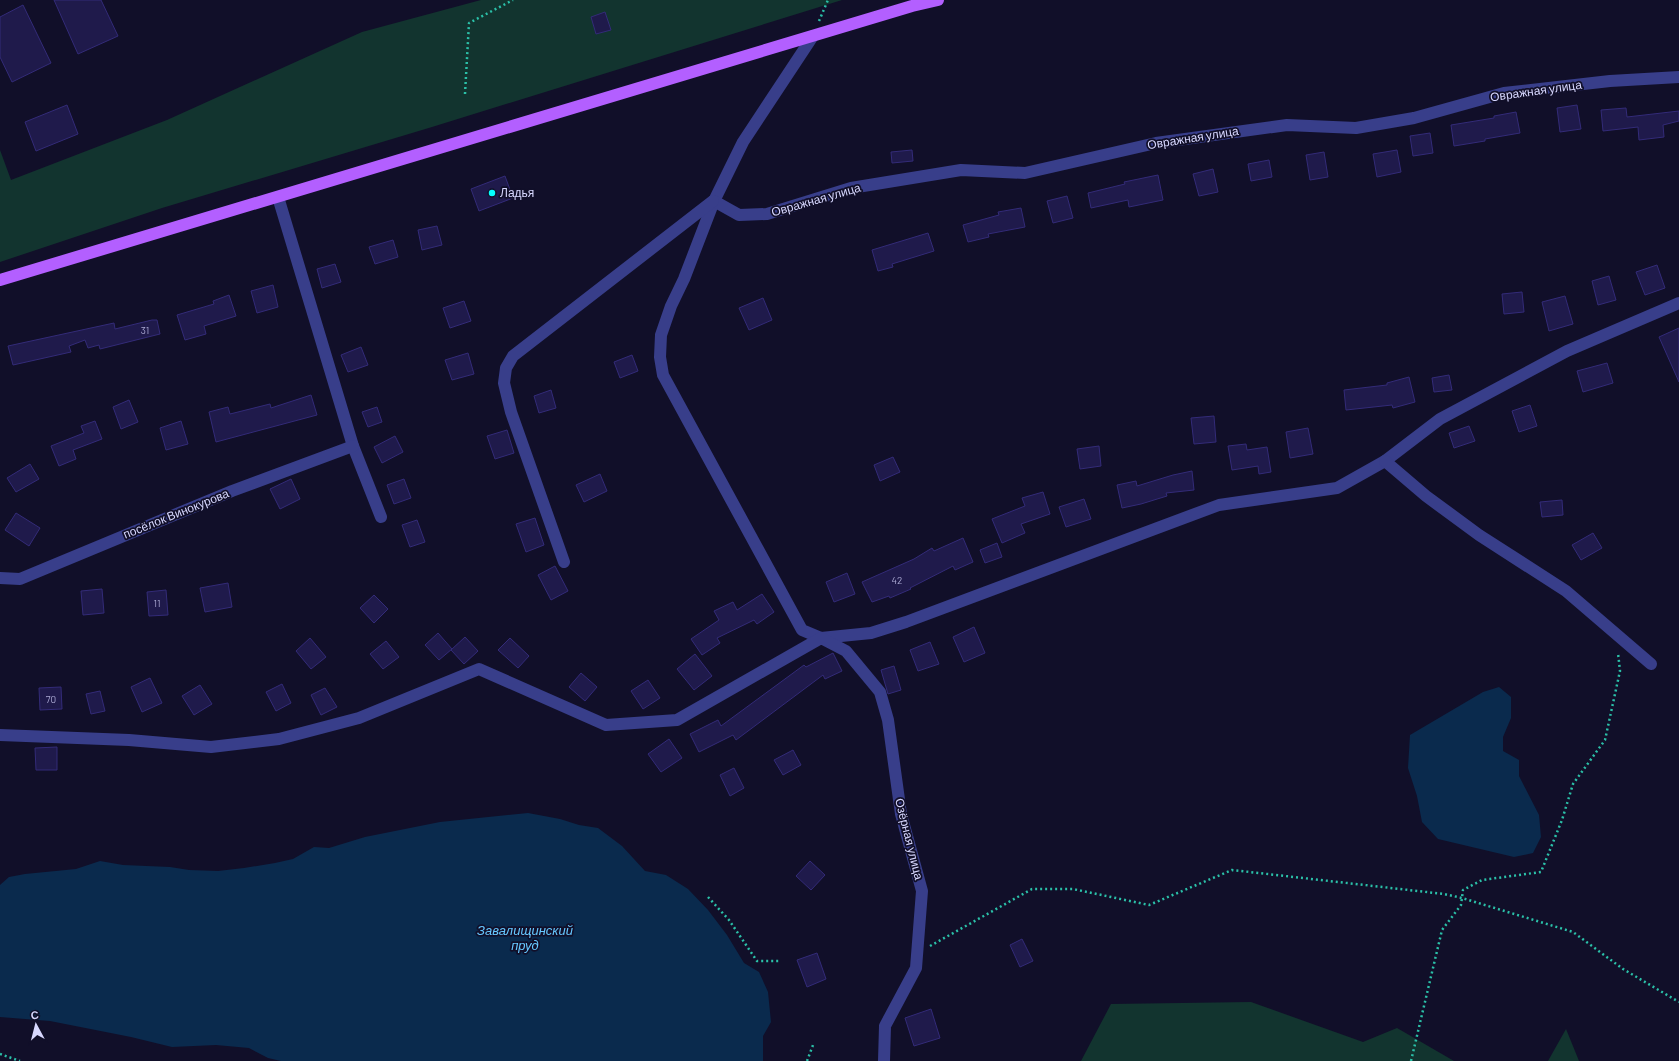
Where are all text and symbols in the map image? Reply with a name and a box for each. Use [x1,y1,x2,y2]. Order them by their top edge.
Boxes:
street label: Овражная улица [1489,77,1583,104]
street label: Овражная улица [1146,123,1240,152]
street label: Овражная улица [769,180,863,219]
place label: Ладья [500,185,534,200]
marker: Ладья [487,188,497,198]
house number: 31 [141,324,149,336]
street label: посёлок Винокурова [121,485,231,542]
house number: 42 [892,574,902,586]
house number: 11 [153,597,161,609]
house number: 70 [46,693,56,705]
street label: Озёрная улица [892,797,927,881]
water label: Завалищинский пруд [477,922,573,953]
north arrow [16,1005,56,1045]
text: С [30,1008,40,1022]

